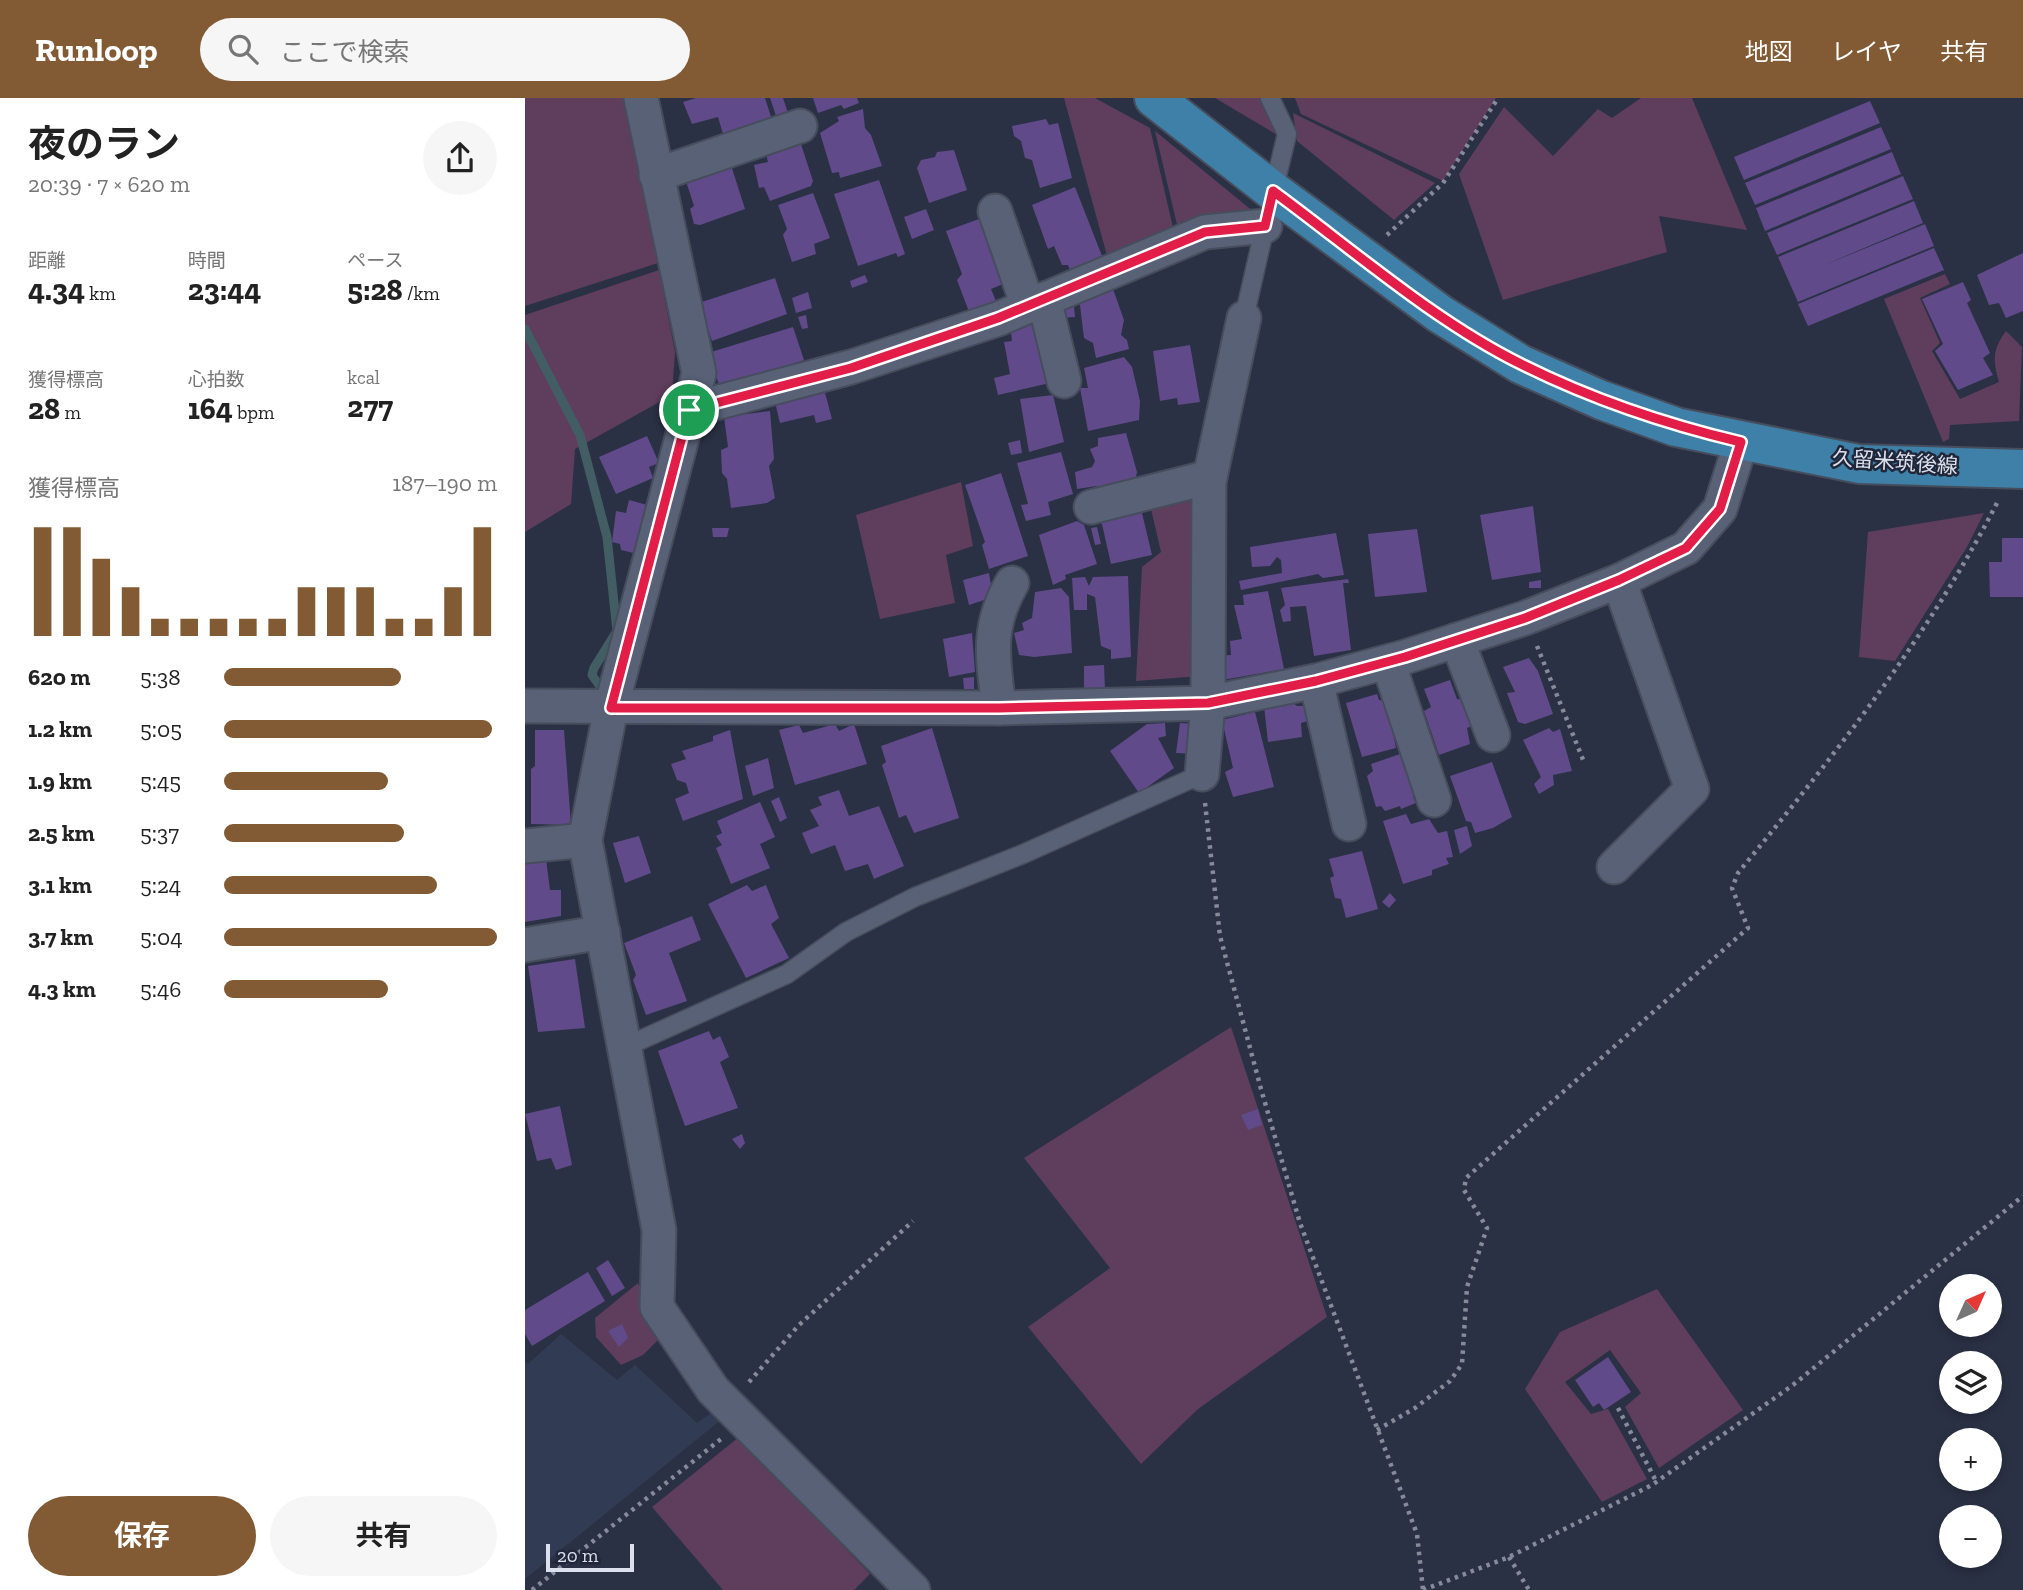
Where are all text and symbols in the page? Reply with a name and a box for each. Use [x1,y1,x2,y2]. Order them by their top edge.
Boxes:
search box [200,18,690,81]
text: Runloop [35,30,158,69]
icon: search [224,30,262,68]
text: ここで検索 [280,36,410,68]
text: 地図 [1745,37,1793,66]
text: レイヤ [1831,37,1902,66]
text: 共有 [1940,37,1988,66]
text: 夜のラン [28,121,180,167]
button: share [423,121,497,195]
text: 20:39 · 7 × 620 m [28,170,190,198]
text: 距離 [28,249,66,272]
text: 時間 [188,249,226,272]
text: ペース [347,249,403,272]
text: 4.34 [28,272,85,308]
text: 23:44 [188,272,261,308]
text: 5:28 [347,272,403,308]
text: km [85,282,116,305]
text: /km [403,282,440,305]
text: kcal [347,366,380,389]
text: 獲得標高 [28,368,104,391]
text: 心拍数 [188,368,245,391]
pin [659,380,719,440]
text: 277 [347,389,393,425]
text: 28 [28,391,60,427]
text: 164 [188,391,233,427]
icon: arrive [670,391,708,429]
text: m [60,401,81,424]
text: bpm [233,401,274,424]
street label: 久留米筑後線 [1831,445,1959,478]
text: 187–190 m [392,469,497,497]
text: 獲得標高 [28,474,120,502]
text: 620 m [28,663,90,691]
text: 5:38 [140,663,181,691]
text: 1.2 km [28,715,92,743]
text: 5:05 [140,715,182,743]
text: 1.9 km [28,767,92,795]
text: 5:45 [140,767,181,795]
text: 2.5 km [28,819,95,847]
text: 5:37 [140,819,179,847]
text: 3.1 km [28,871,92,899]
text: 5:24 [140,871,181,899]
text: 3.7 km [28,923,93,951]
text: 5:04 [140,923,183,951]
text: 4.3 km [28,975,96,1003]
text: 5:46 [140,975,182,1003]
north arrow [1939,1274,2002,1337]
map controls [1939,1274,2002,1568]
button: layers [1939,1351,2002,1414]
button: + [1939,1428,2002,1491]
button: 保存 [28,1496,256,1576]
button: 共有 [270,1496,497,1576]
button: − [1939,1505,2002,1568]
scale bar [546,1541,633,1573]
text: 20 m [557,1544,598,1567]

